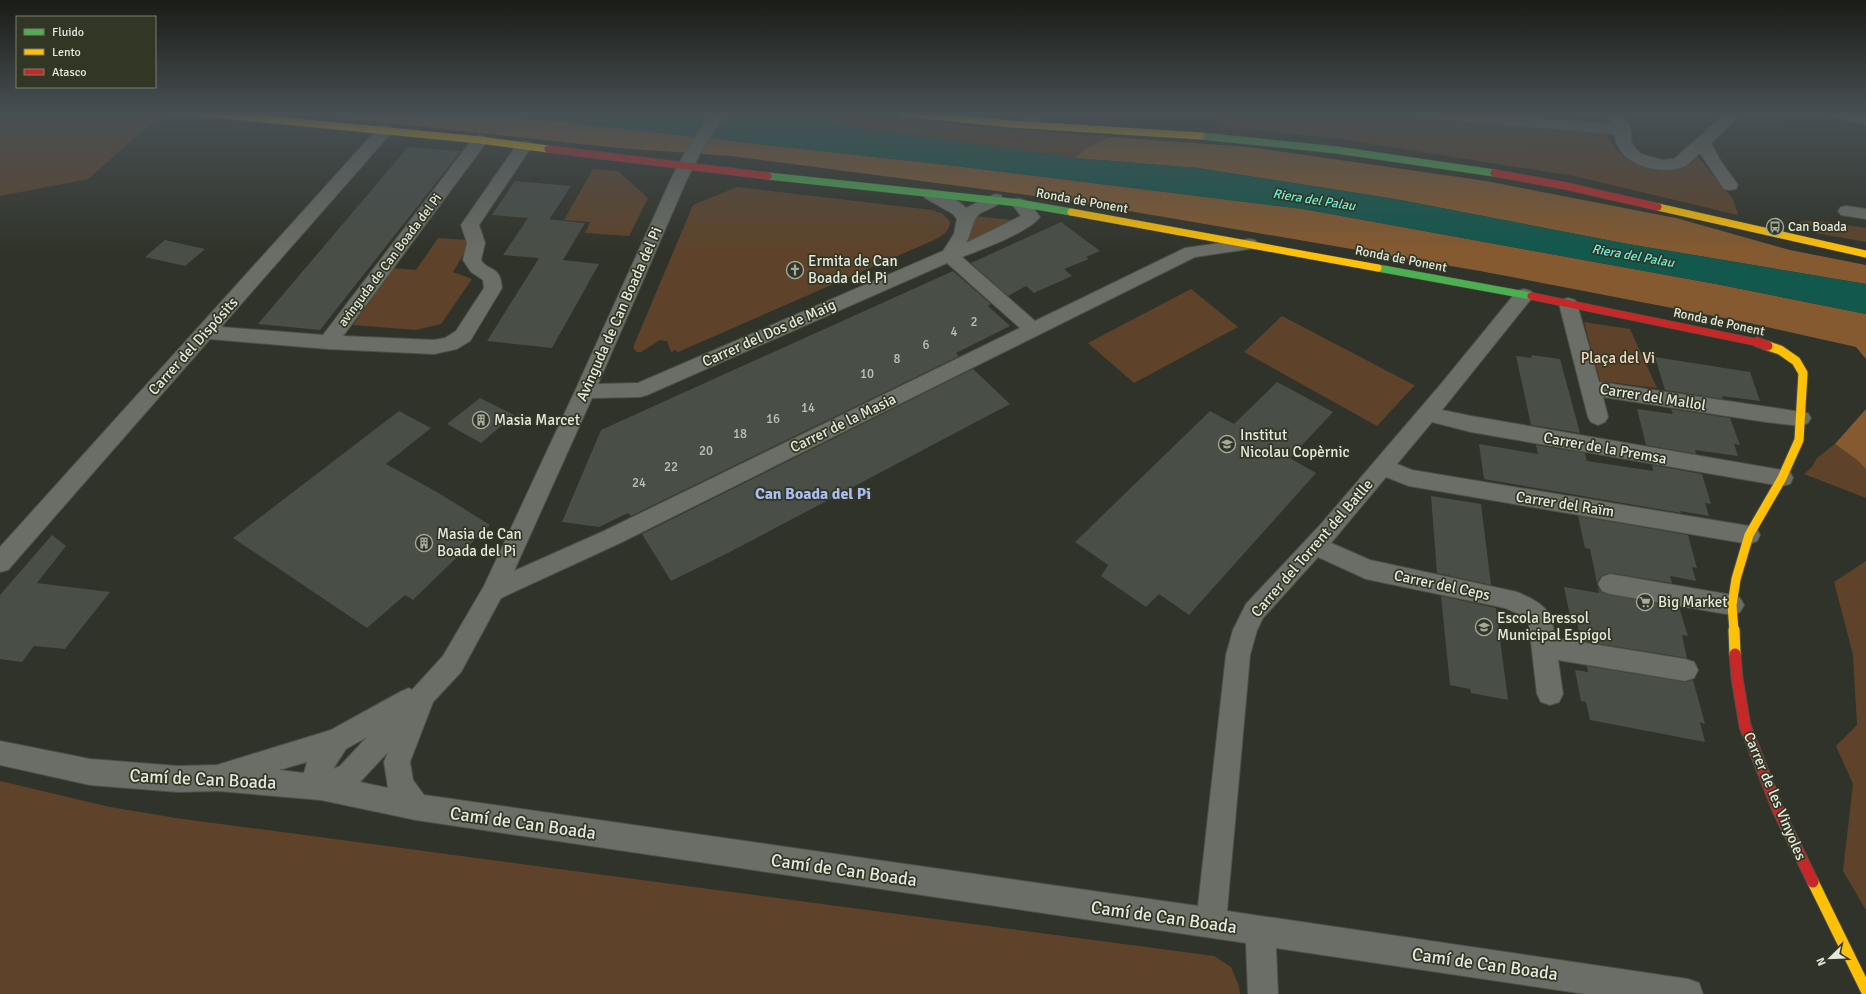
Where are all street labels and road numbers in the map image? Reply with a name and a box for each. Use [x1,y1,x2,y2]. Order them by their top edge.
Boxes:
street label: Ronda de Ponent [1035,185,1130,217]
street label: avinguda de Can Boada del Pi [335,190,445,330]
street label: Avinguda de Can Boada del Pi [572,224,666,404]
street label: Ronda de Ponent [1354,242,1449,276]
street label: Carrer del Dispósits [144,293,242,399]
street label: Carrer del Dos de Maig [699,295,839,371]
street label: Ronda de Ponent [1672,304,1767,340]
street label: Carrer del Mallol [1599,380,1707,414]
street label: Carrer de la Masia [787,390,899,456]
street label: Carrer de la Premsa [1542,428,1668,468]
street label: Carrer del Torrent del Batlle [1247,475,1377,621]
street label: Carrer del Raïm [1515,487,1616,521]
street label: Carrer del Ceps [1392,566,1492,604]
street label: Carrer de les Vinyoles [1740,729,1810,863]
street label: Camí de Can Boada [129,764,277,794]
street label: Camí de Can Boada [449,802,597,844]
street label: Camí de Can Boada [770,849,918,891]
street label: Camí de Can Boada [1090,896,1238,938]
street label: Camí de Can Boada [1411,943,1559,985]

